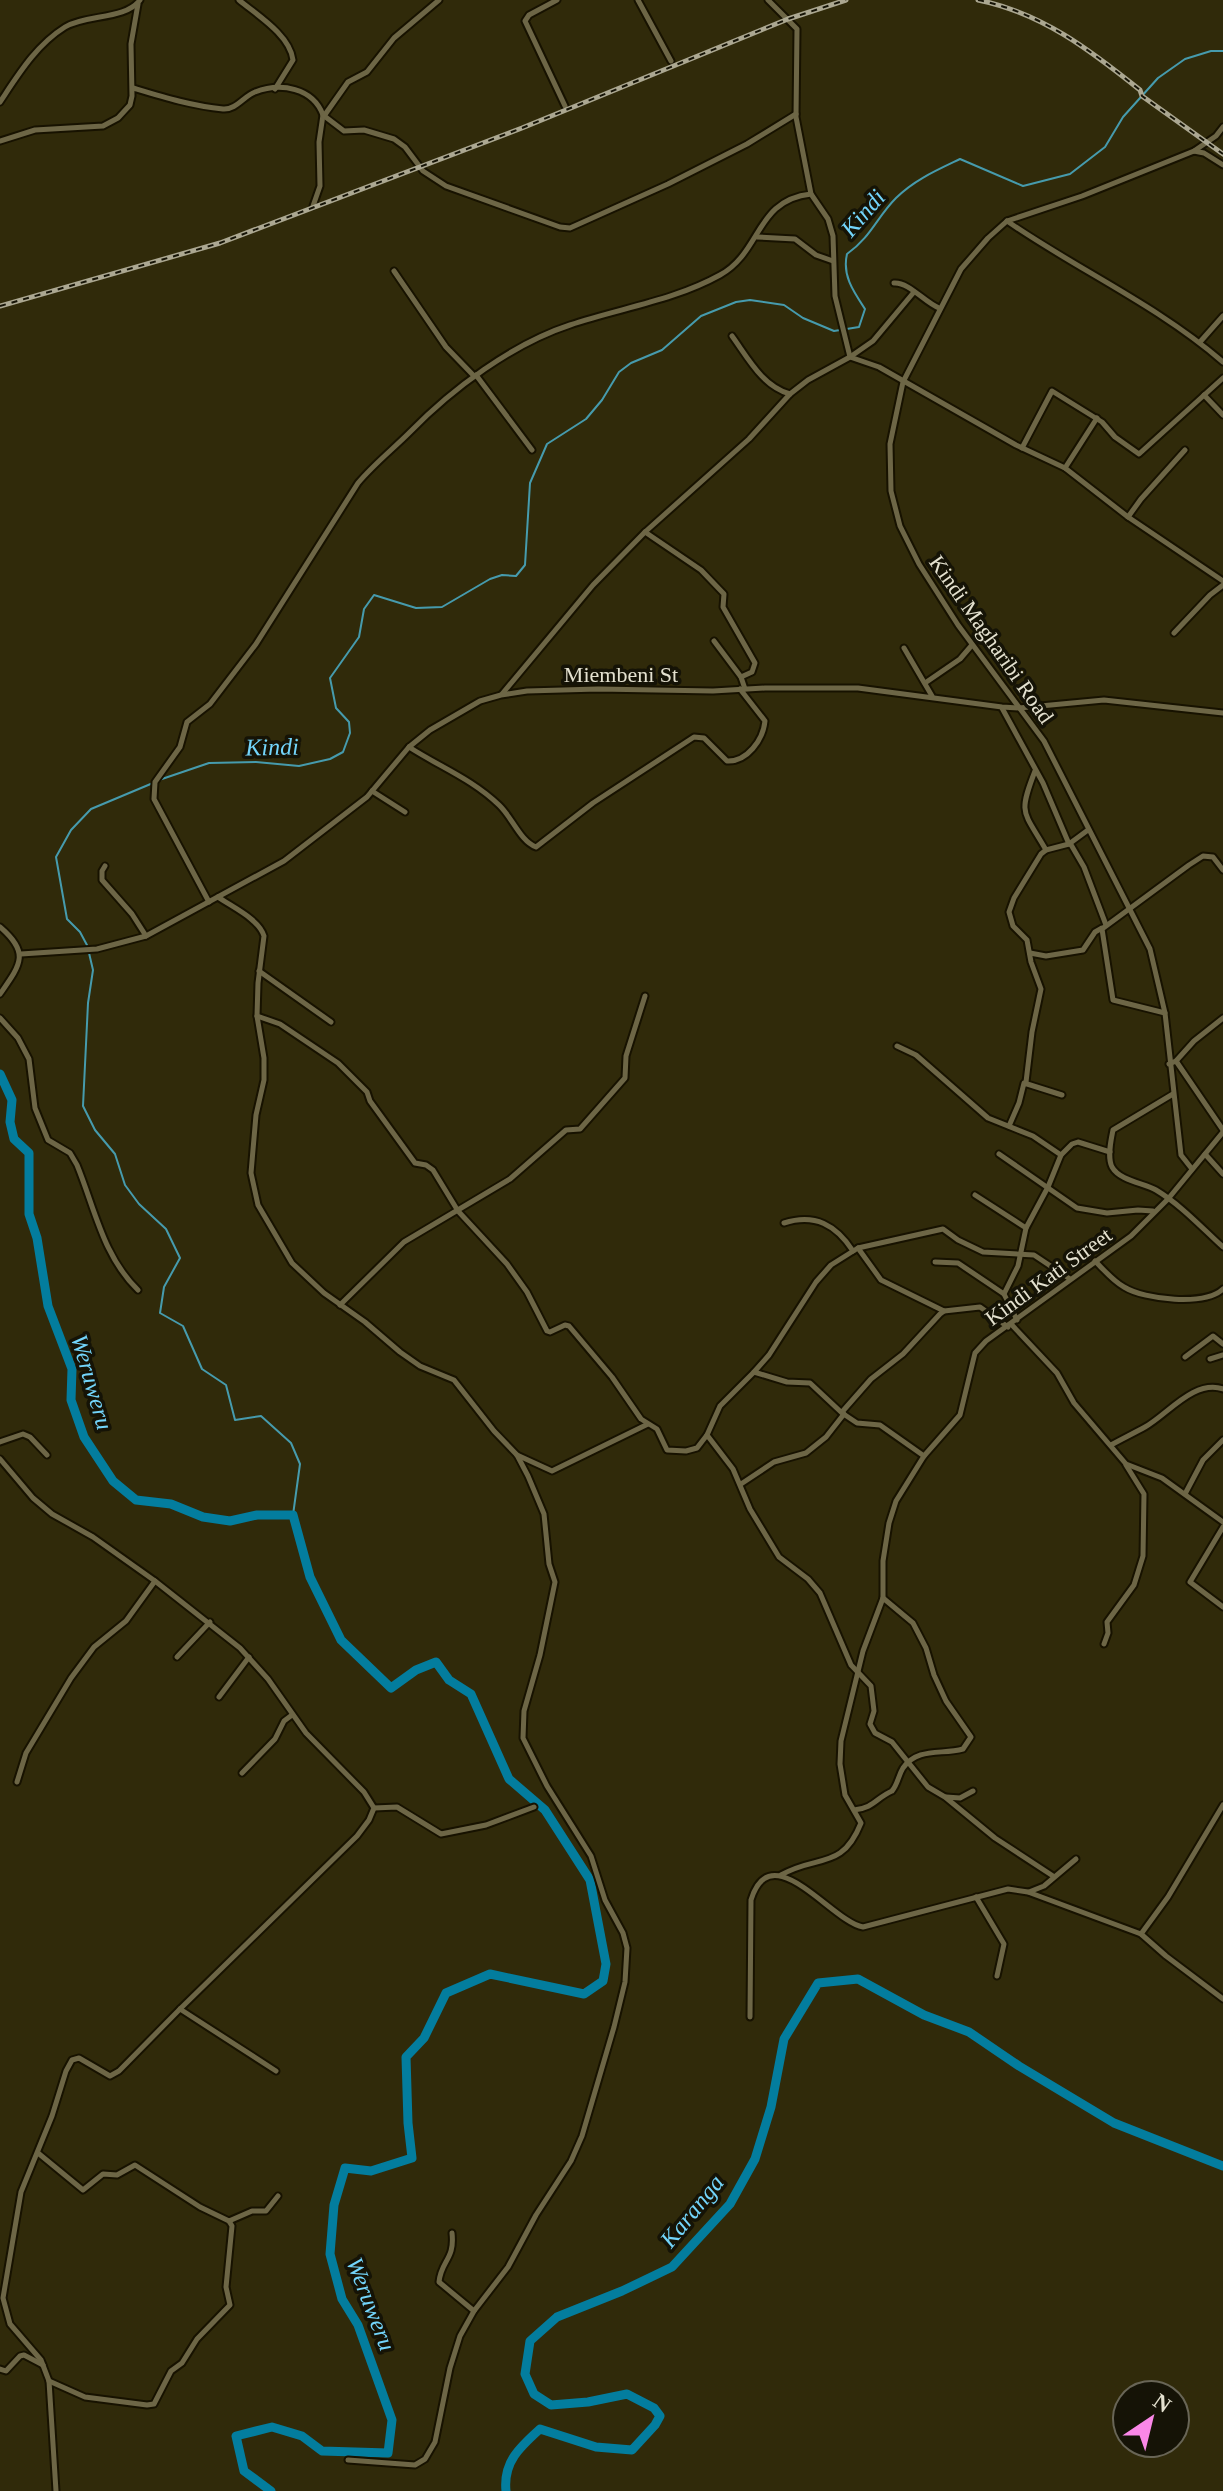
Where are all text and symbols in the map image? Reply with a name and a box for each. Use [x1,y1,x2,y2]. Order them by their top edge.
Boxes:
water label: Kindi [835,184,890,242]
street label: Kindi Magharibi Road [924,551,1059,728]
street label: Miembeni St [564,662,678,687]
water label: Kindi [244,734,299,760]
street label: Kindi Kati Street [980,1222,1116,1331]
water label: Weruweru [66,1331,118,1433]
water label: Karanga [654,2170,729,2253]
water label: Weruweru [341,2254,401,2354]
north arrow [1111,2379,1191,2459]
text: N [1149,2388,1176,2418]

